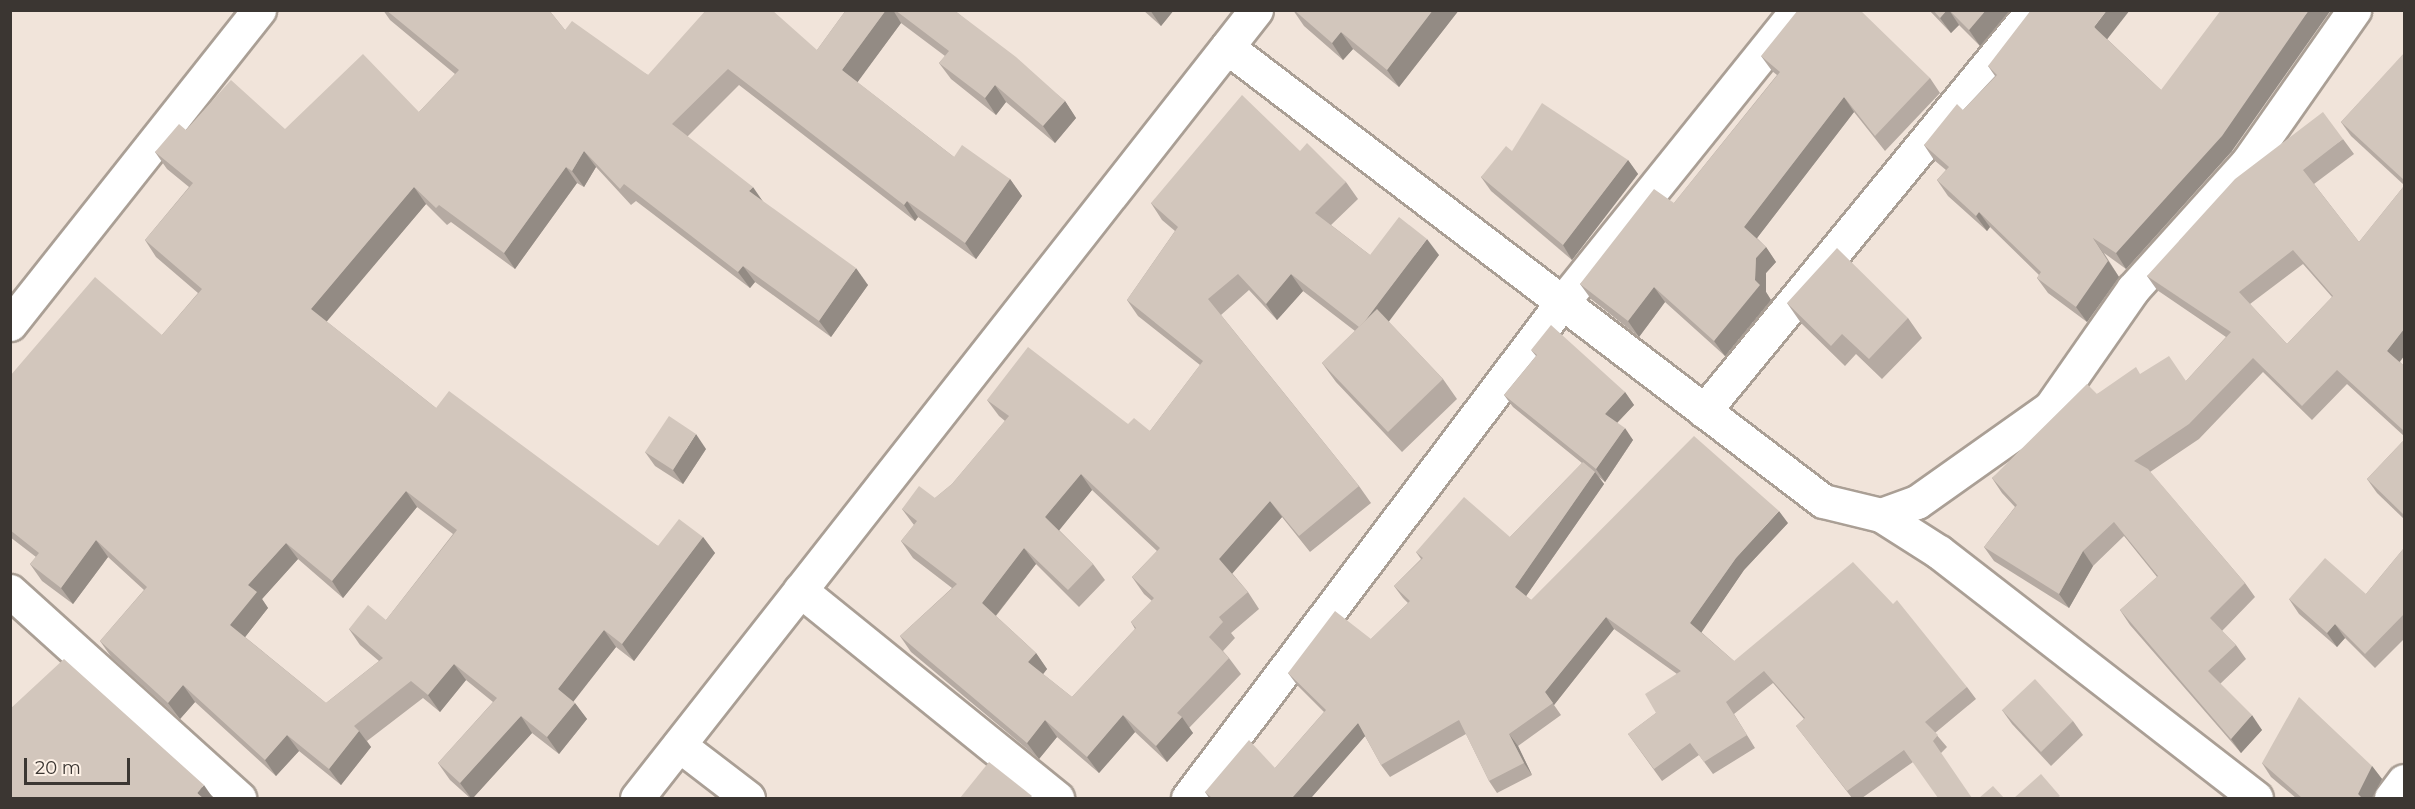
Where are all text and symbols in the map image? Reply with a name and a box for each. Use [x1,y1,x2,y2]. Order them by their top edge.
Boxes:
scale bar [27,746,134,784]
text: 20 m [35,757,81,779]

